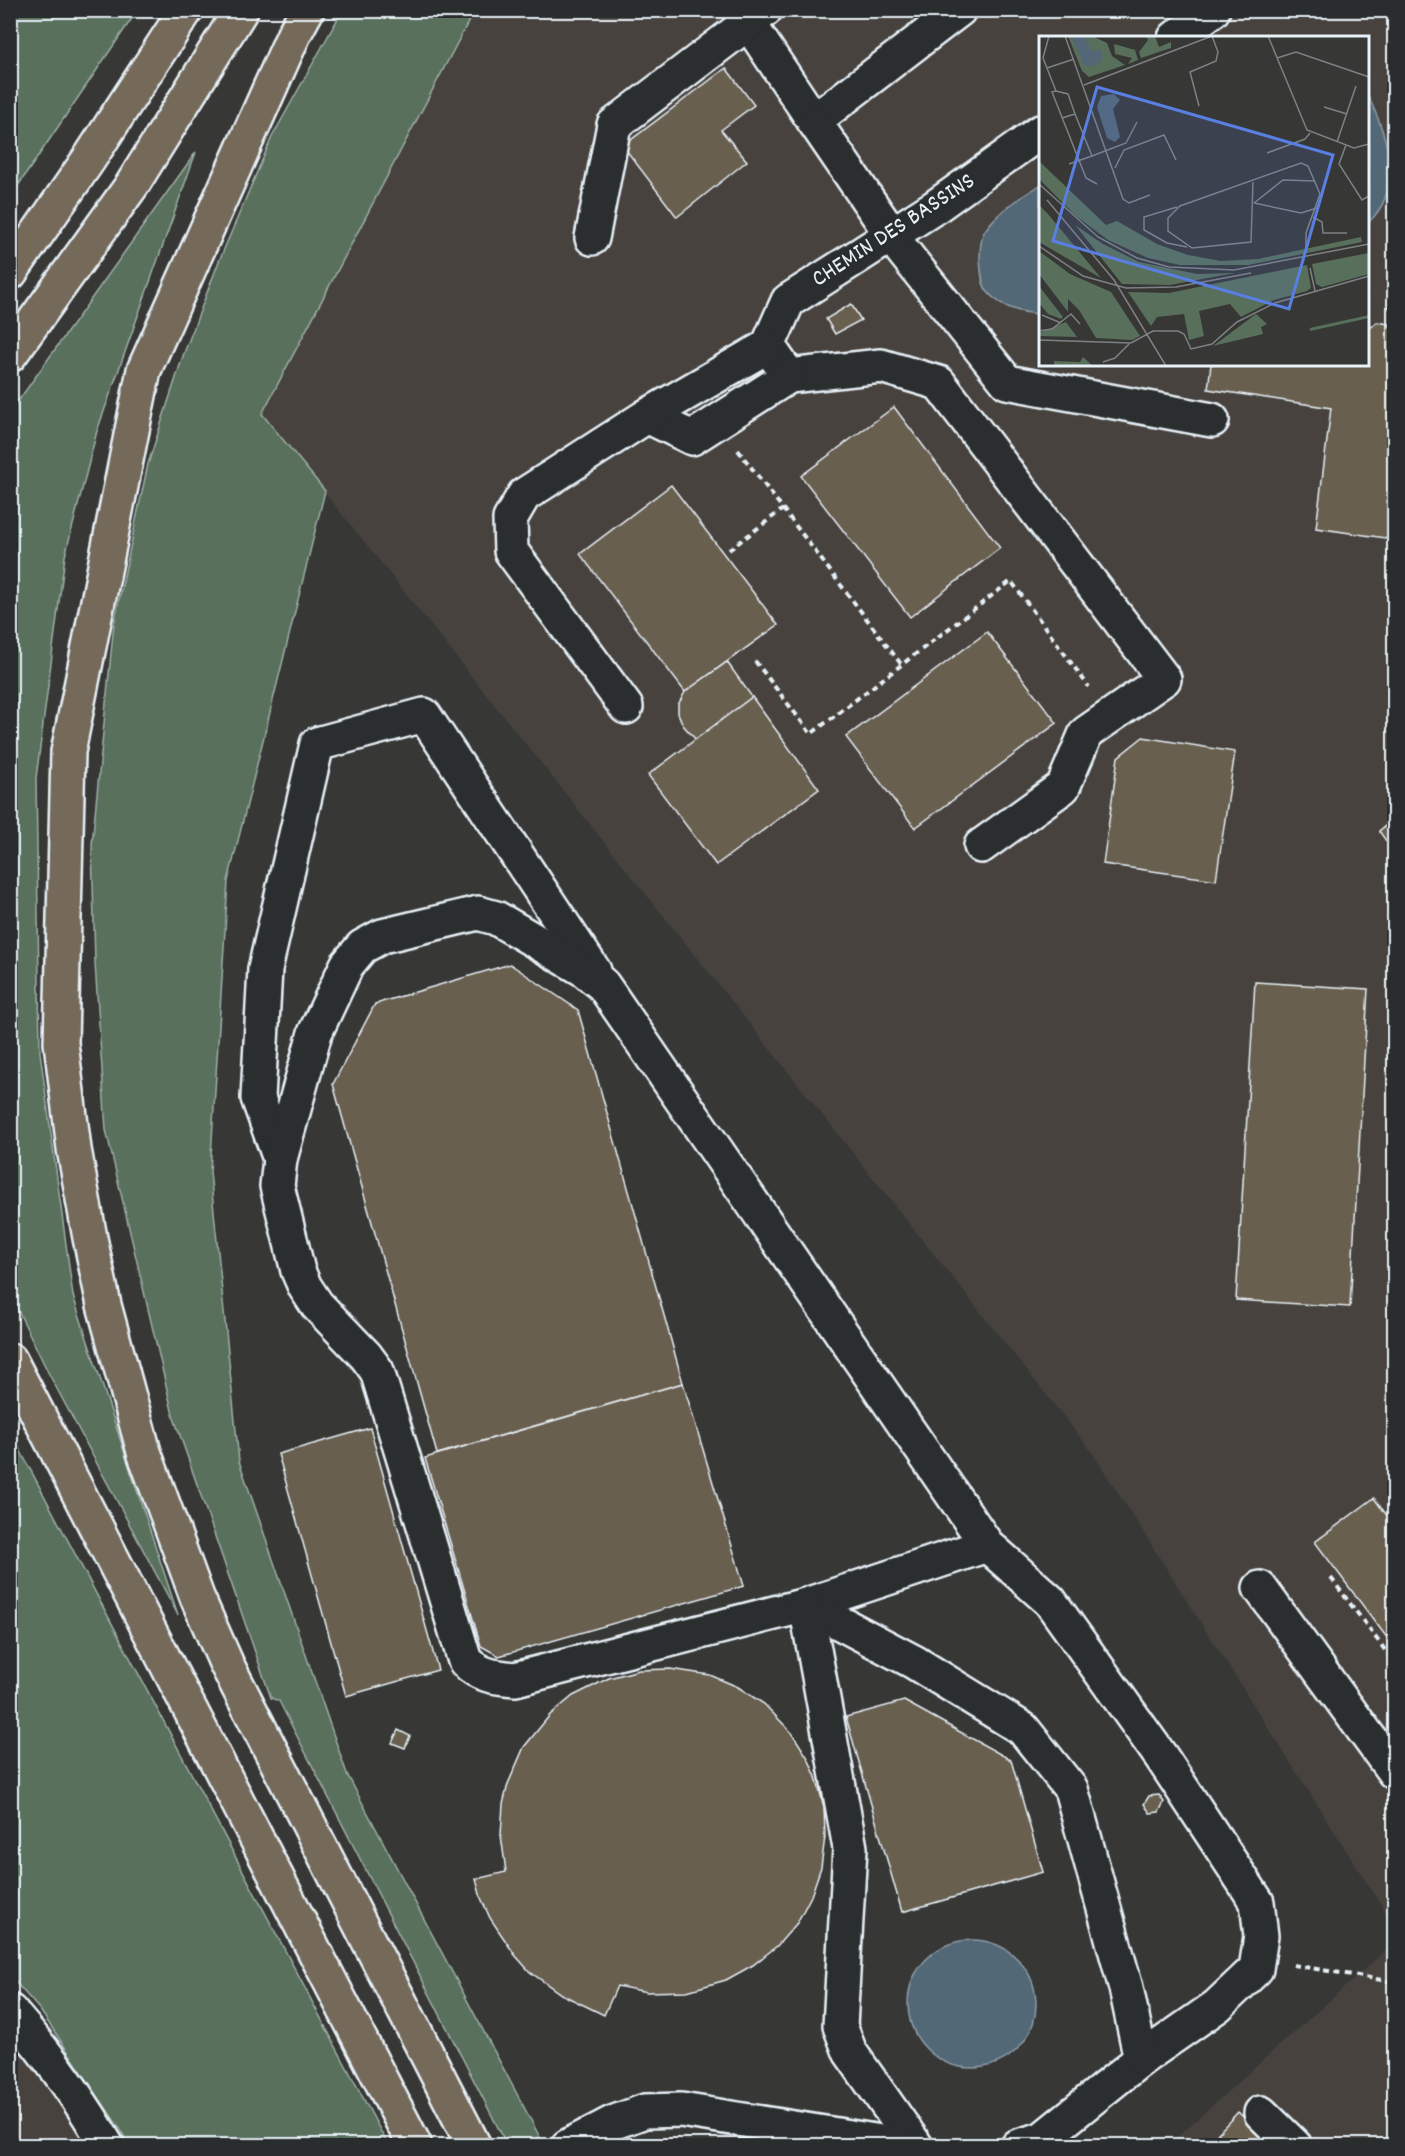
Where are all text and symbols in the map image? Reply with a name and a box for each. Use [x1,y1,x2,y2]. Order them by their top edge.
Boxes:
inset map [1039,36,1369,366]
street label: CHEMIN DES BASSINS [806,165,982,297]

